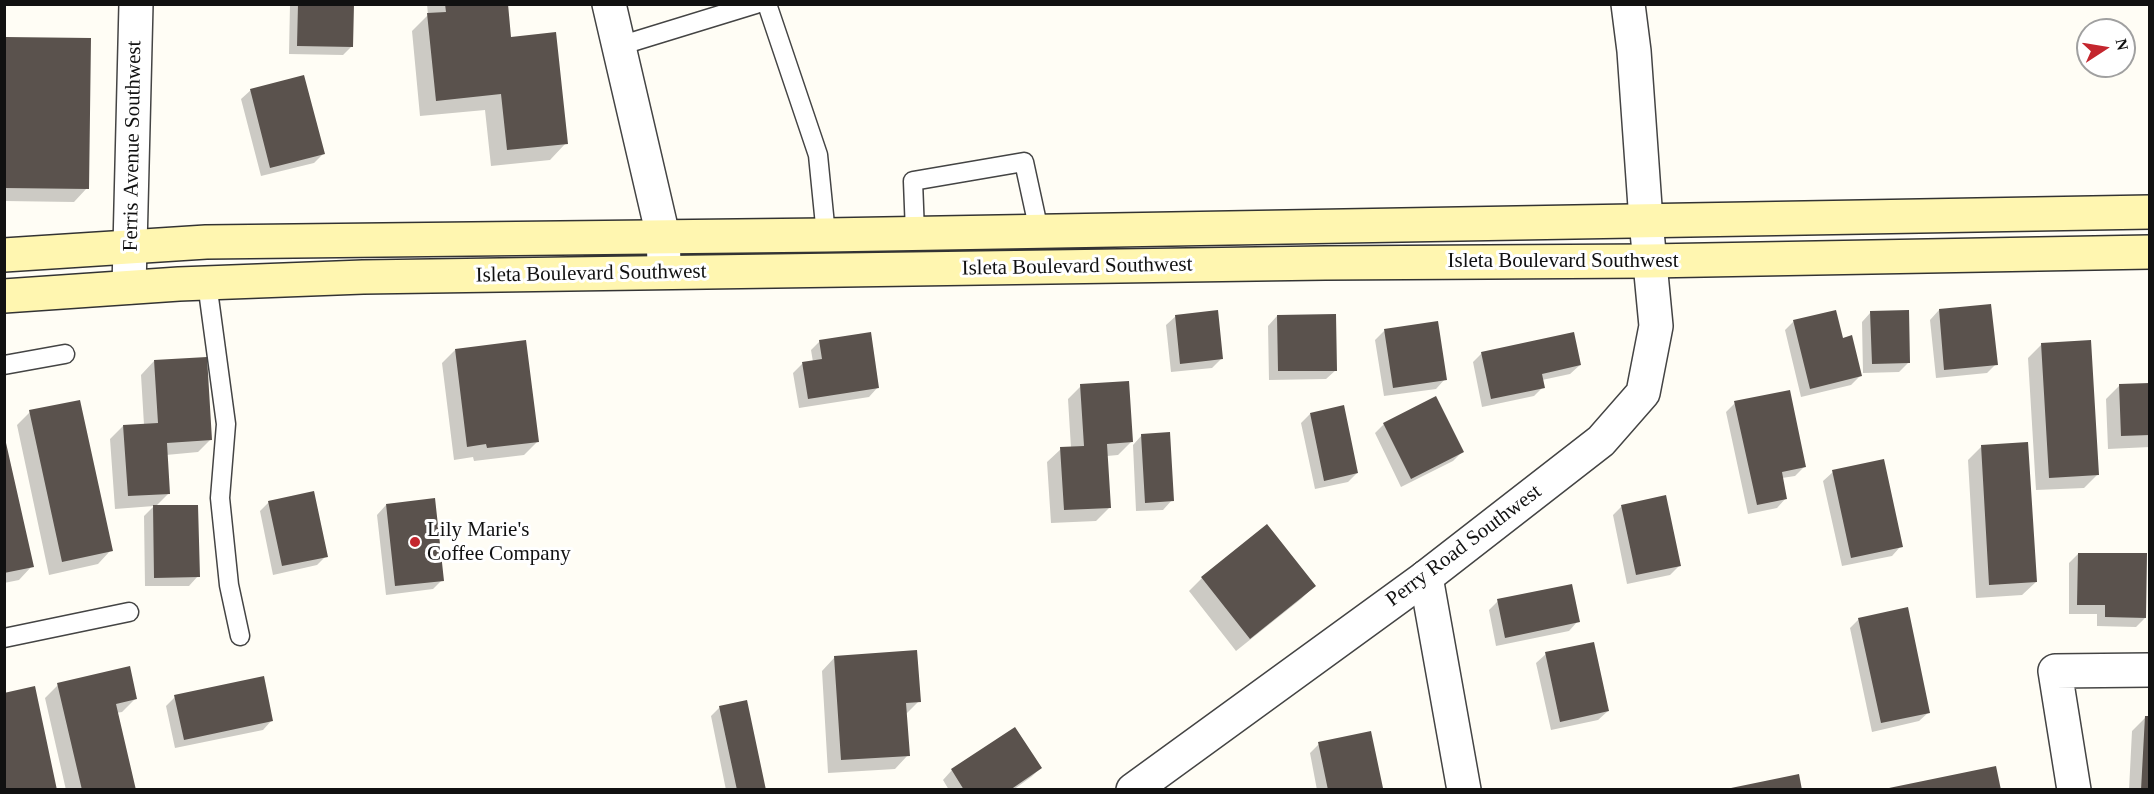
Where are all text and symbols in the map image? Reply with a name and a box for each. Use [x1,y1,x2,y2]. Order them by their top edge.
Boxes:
north arrow [2076,18,2136,78]
text: N [2113,37,2132,52]
street label: Ferris Avenue Southwest [119,40,147,252]
street label: Isleta Boulevard Southwest [1448,248,1678,274]
street label: Isleta Boulevard Southwest [961,252,1193,282]
street label: Isleta Boulevard Southwest [475,259,707,289]
street label: Perry Road Southwest [1381,479,1547,613]
place label: Lily Marie's Coffee Company [427,517,571,567]
marker: Lily Marie's Coffee Company [408,535,422,549]

